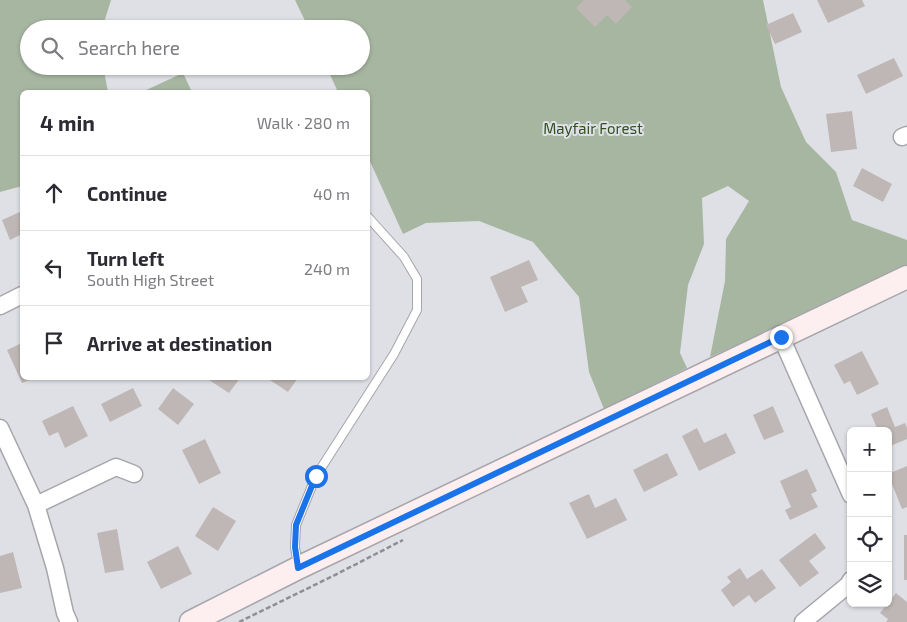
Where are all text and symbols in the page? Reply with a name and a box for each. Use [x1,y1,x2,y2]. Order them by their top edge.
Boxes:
search box [20,20,370,75]
icon: search [38,34,66,62]
text: Search here [78,36,180,59]
text: 4 min [40,110,95,135]
text: Walk · 280 m [257,113,350,132]
park label: Mayfair Forest [543,119,643,137]
icon: ahead [40,179,68,207]
text: Continue [87,182,167,205]
text: 40 m [313,184,350,203]
text: Turn left [87,247,164,270]
icon: left [40,254,68,282]
text: 240 m [304,259,350,278]
text: South High Street [87,270,214,289]
route end [770,326,793,349]
icon: arrive [40,329,68,357]
text: Arrive at destination [87,332,272,355]
map controls [847,427,892,607]
button: + [847,427,892,472]
route start [305,465,328,488]
button: − [847,472,892,517]
button: locate [847,517,892,562]
button: layers [847,562,892,607]

